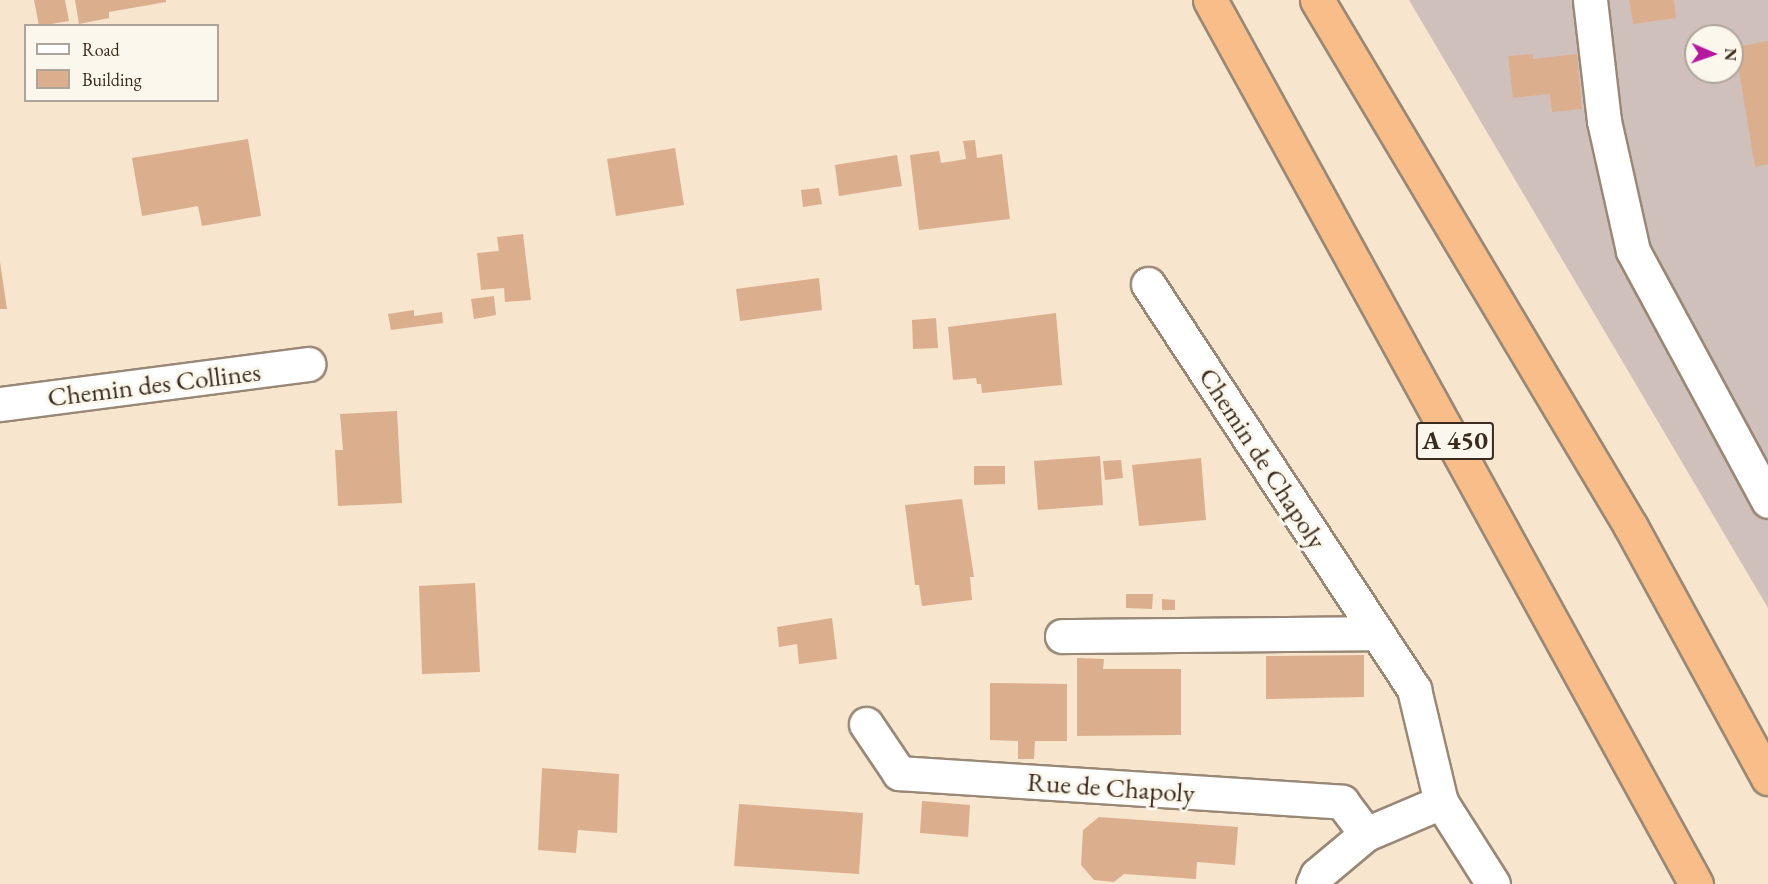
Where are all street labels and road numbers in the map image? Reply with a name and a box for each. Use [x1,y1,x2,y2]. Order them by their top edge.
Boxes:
street label: Chemin des Collines [46,355,262,413]
street label: Chemin de Chapoly [1192,361,1334,555]
road number: A 450 [1414,418,1496,464]
street label: Rue de Chapoly [1026,765,1196,809]

